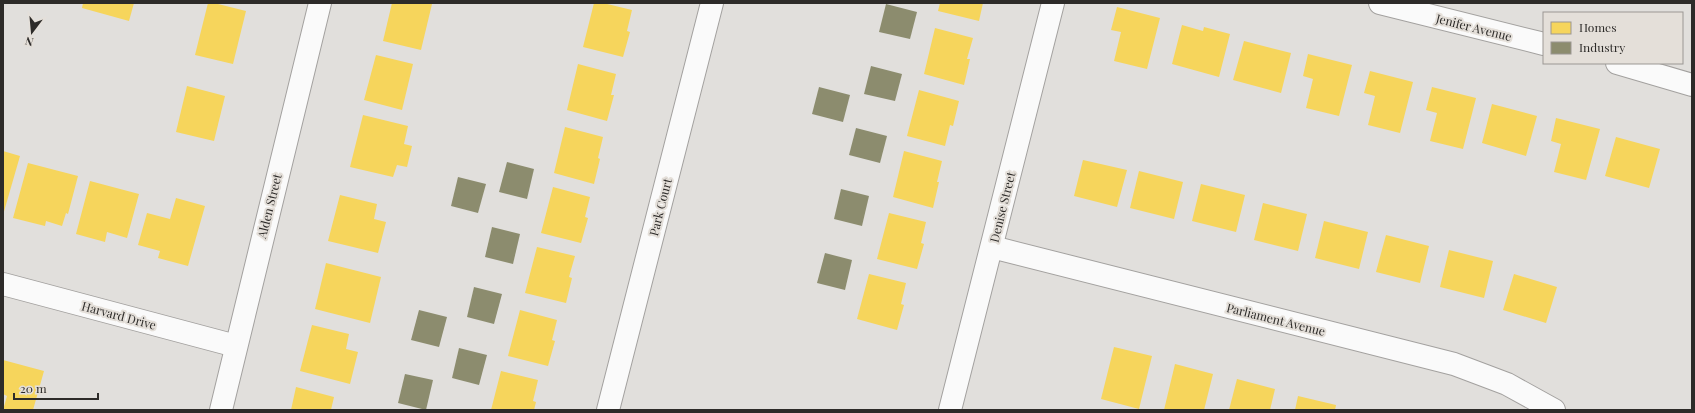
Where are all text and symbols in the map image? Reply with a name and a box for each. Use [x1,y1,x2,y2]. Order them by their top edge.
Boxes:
street label: Jenifer Avenue [1433,10,1514,44]
north arrow [12,12,52,52]
legend [1543,12,1683,64]
text: Homes [1579,19,1617,35]
text: N [23,34,35,50]
text: Industry [1579,39,1625,55]
street label: Denise Street [986,169,1019,244]
street label: Alden Street [253,171,285,241]
street label: Park Court [645,176,675,237]
street label: Harvard Drive [80,297,158,333]
street label: Parliament Avenue [1225,299,1327,339]
scale bar [14,375,98,401]
text: 20 m [20,380,47,396]

